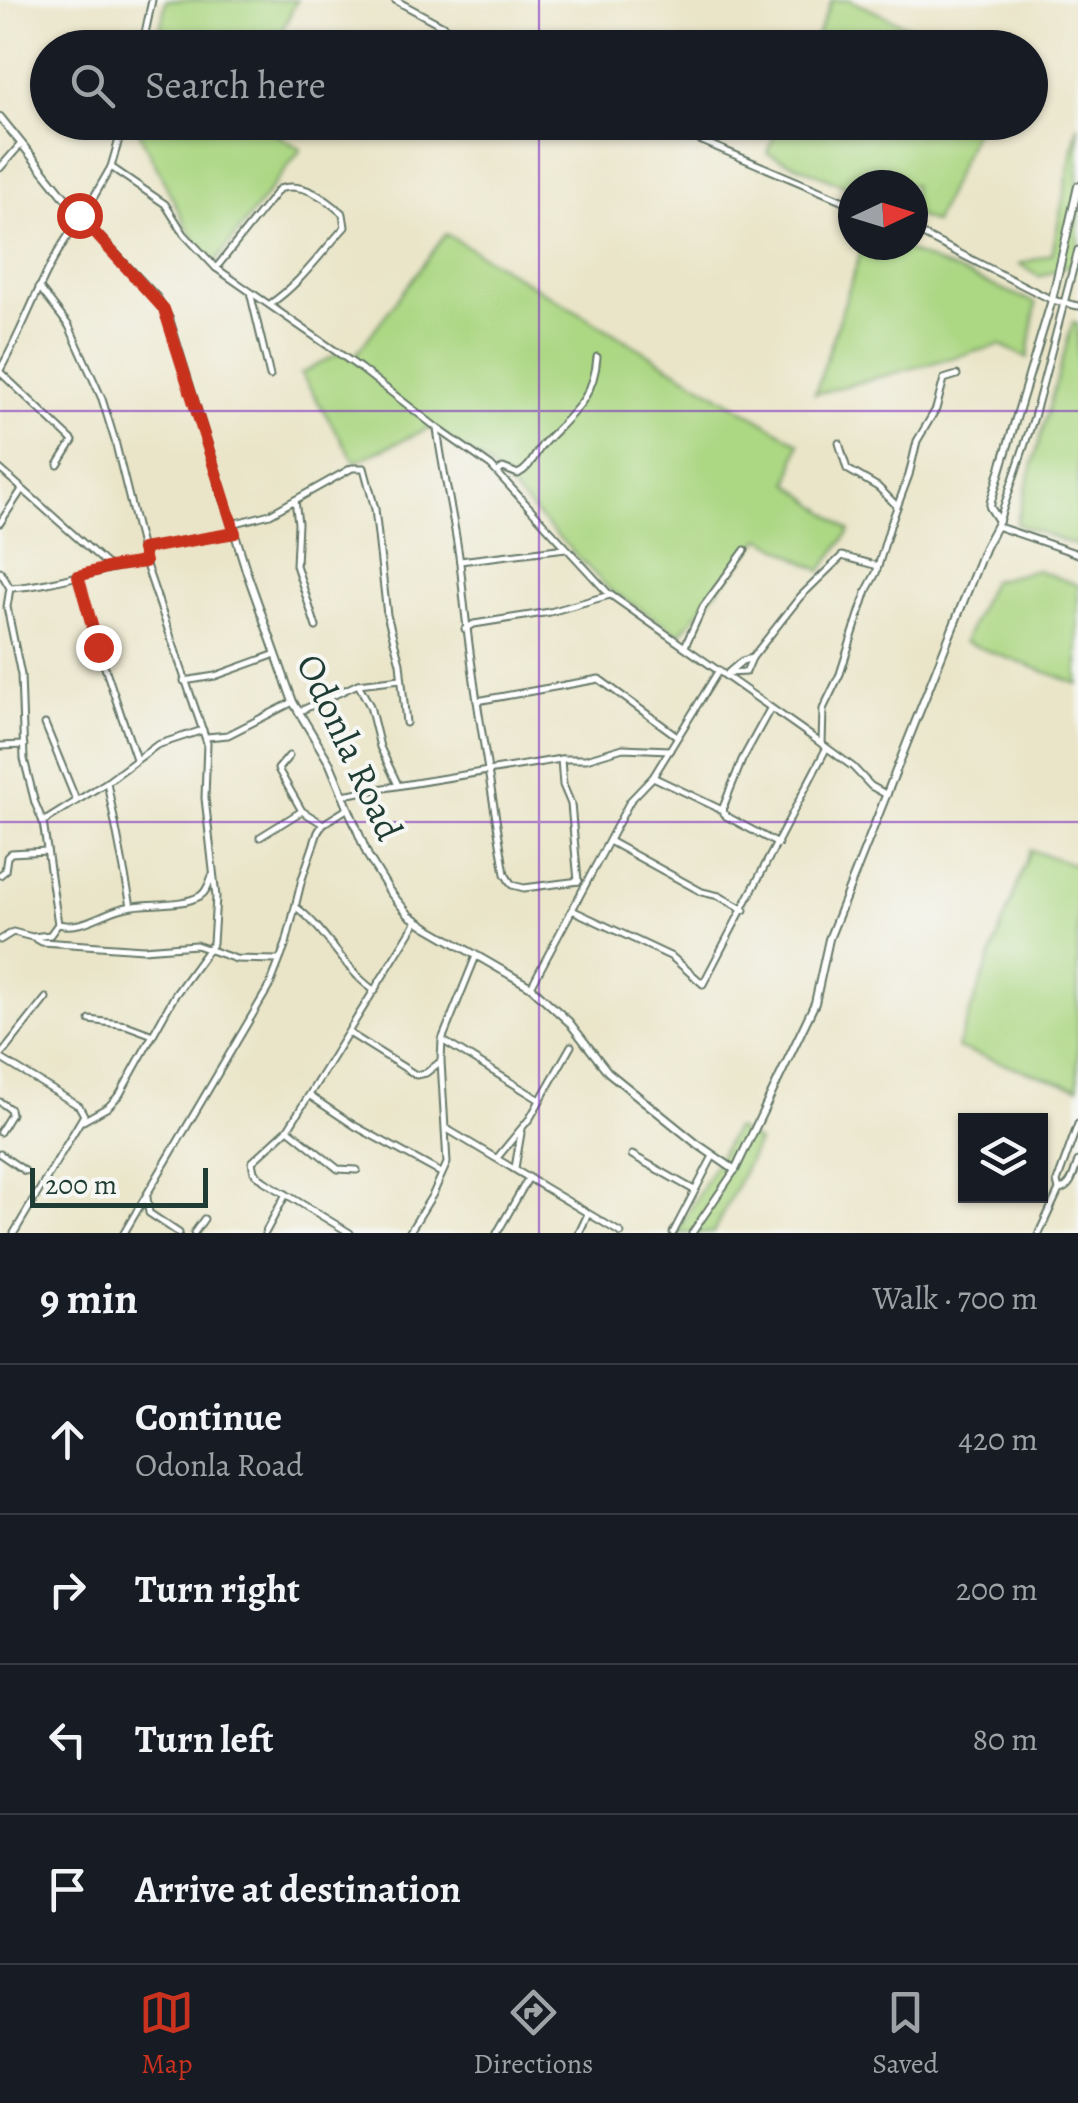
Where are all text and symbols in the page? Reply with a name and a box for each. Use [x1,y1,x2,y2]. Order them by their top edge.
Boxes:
search box [30,30,1048,140]
icon: search [65,58,120,113]
text: Search here [145,59,326,111]
north arrow [838,170,928,260]
route start [57,193,103,239]
route end [76,625,122,671]
street label: Odonla Road [284,645,416,849]
map controls [958,1113,1048,1203]
button: layers [958,1113,1048,1203]
scale bar [30,1163,208,1208]
text: 200 m [45,1166,117,1204]
text: 9 min [40,1270,138,1327]
text: Walk · 700 m [873,1276,1038,1320]
text: Continue [135,1391,282,1443]
icon: ahead [40,1412,95,1467]
text: 420 m [958,1417,1038,1461]
text: Odonla Road [135,1443,303,1487]
icon: right [40,1562,95,1617]
text: Turn right [135,1563,300,1615]
text: 200 m [956,1567,1038,1611]
icon: left [40,1712,95,1767]
text: Turn left [135,1713,274,1765]
text: 80 m [972,1717,1038,1761]
icon: arrive [40,1862,95,1917]
text: Arrive at destination [135,1863,461,1915]
tab: Map [139,1985,194,2083]
tab: Directions [473,1985,593,2083]
tab: Saved [872,1985,939,2083]

